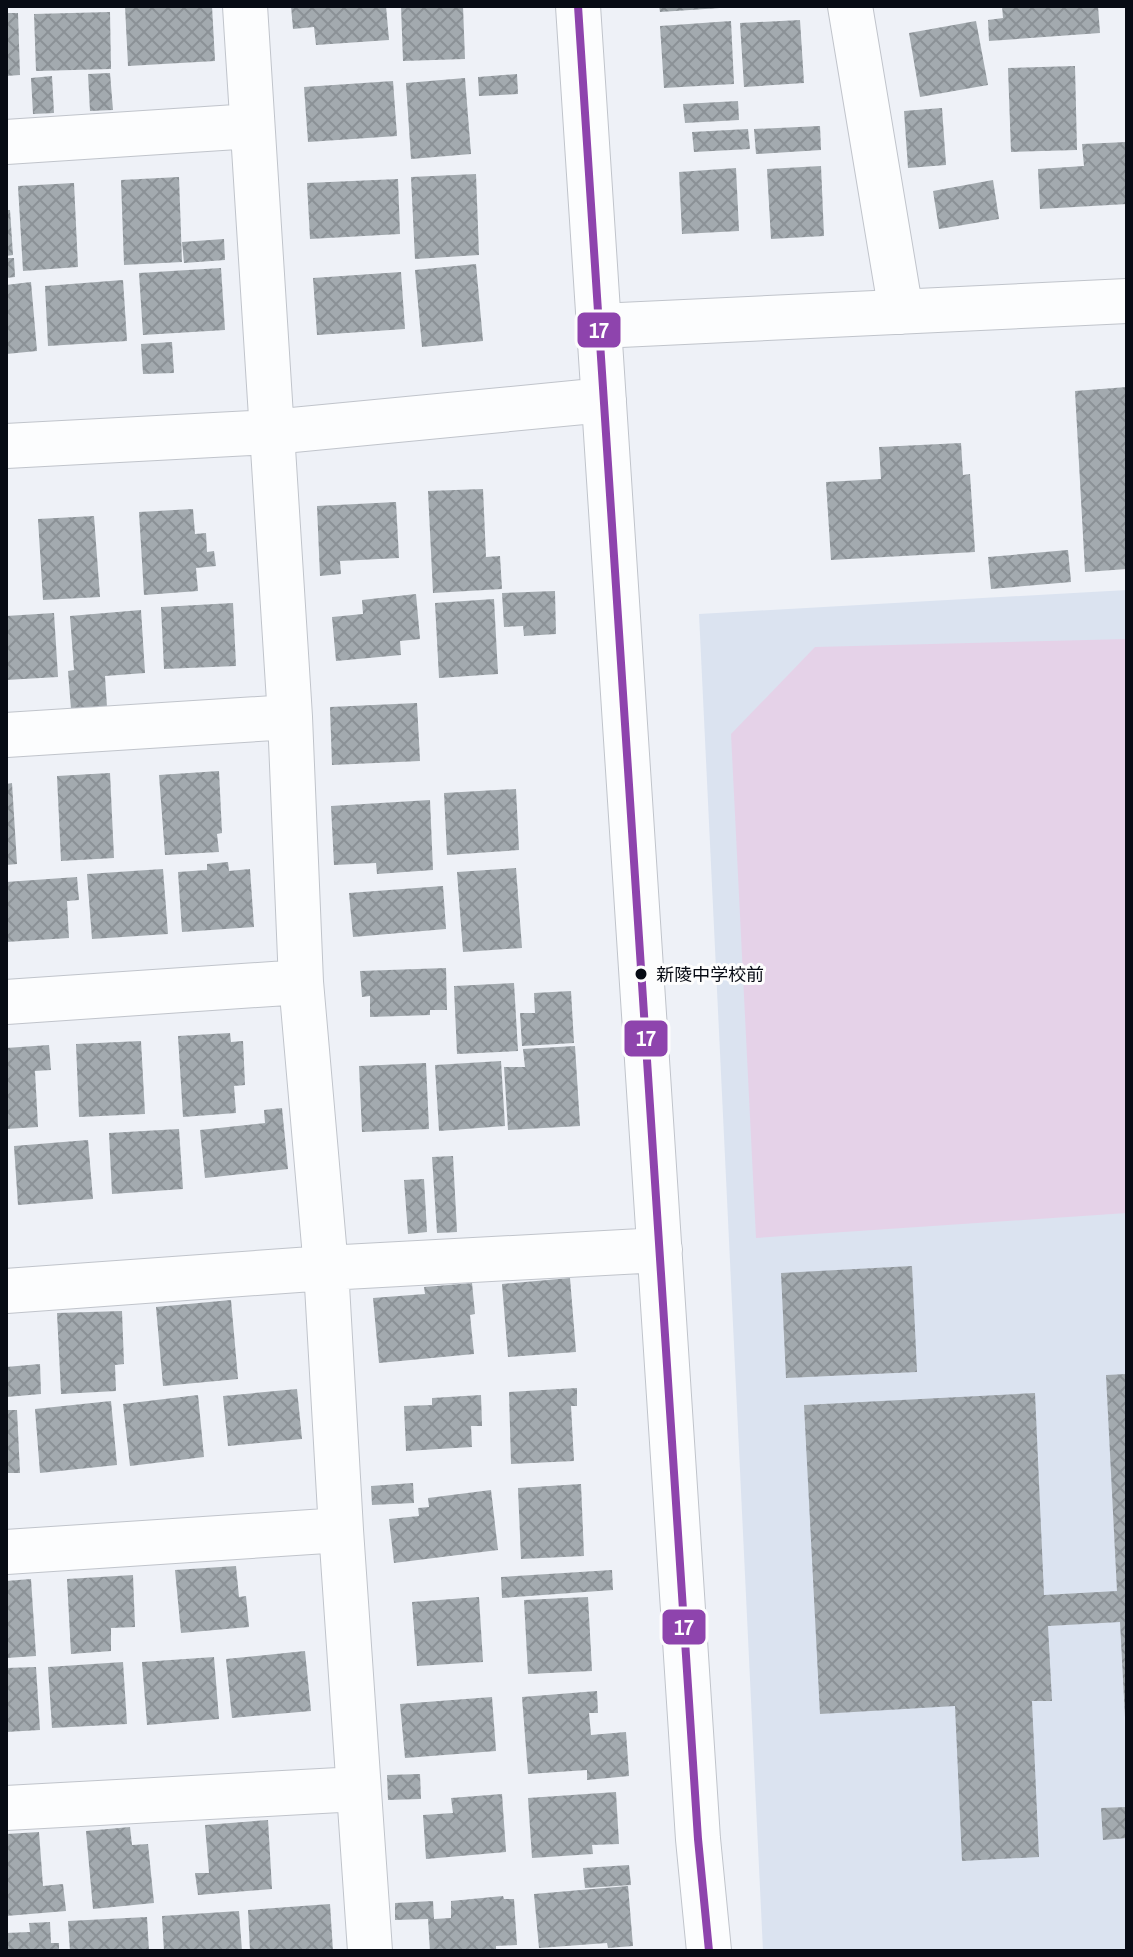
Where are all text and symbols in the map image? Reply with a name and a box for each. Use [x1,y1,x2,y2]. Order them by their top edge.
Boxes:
line badge: 17 [576,311,622,349]
text: 17 [589,315,609,345]
place label: 新陵中学校前 [656,962,764,987]
marker: 新陵中学校前 [633,966,649,982]
line badge: 17 [623,1019,669,1058]
text: 17 [636,1023,656,1053]
line badge: 17 [661,1608,707,1646]
text: 17 [674,1612,694,1642]

